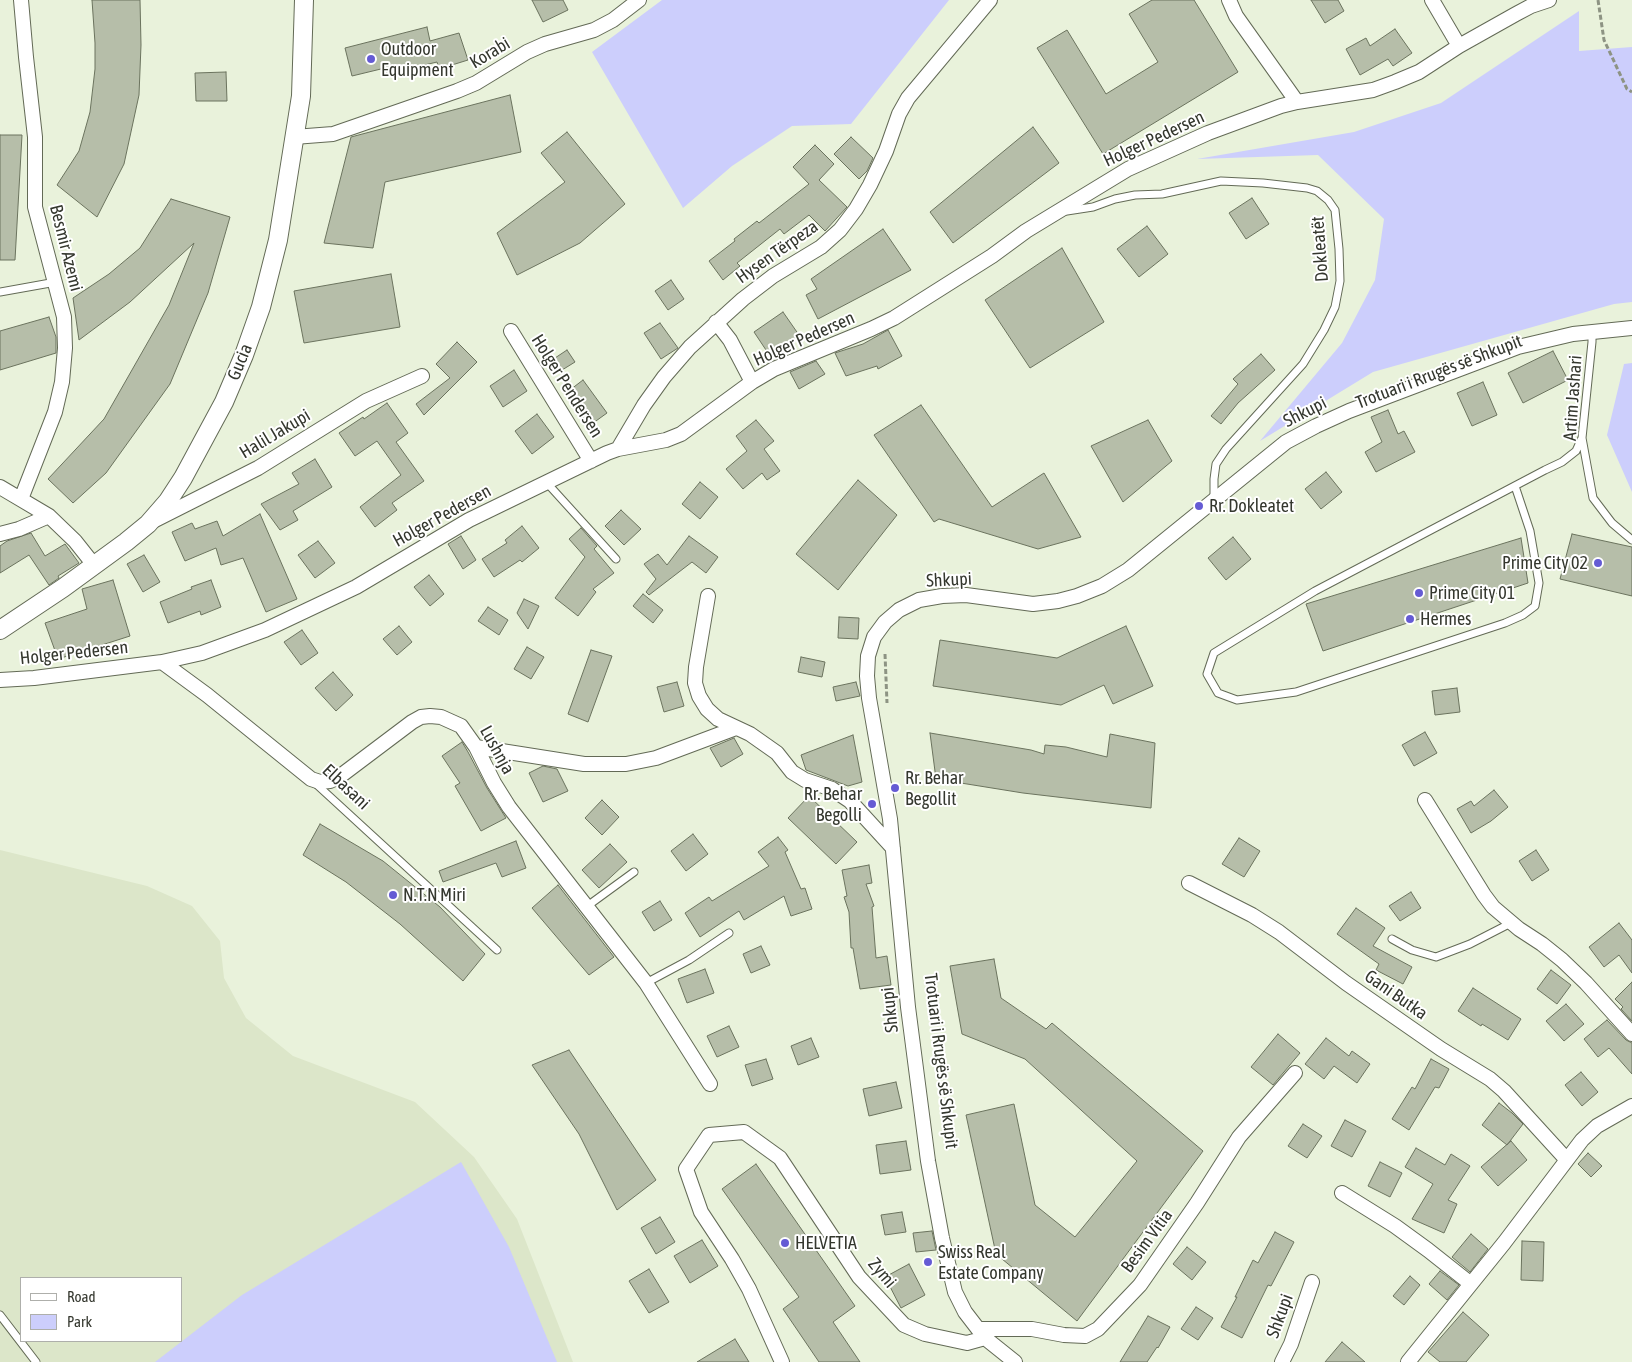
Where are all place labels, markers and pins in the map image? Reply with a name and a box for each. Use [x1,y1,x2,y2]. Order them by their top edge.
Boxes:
place label: Outdoor Equipment [381,38,454,80]
marker: Outdoor Equipment [365,53,377,65]
place label: Rr. Dokleatet [1209,495,1294,517]
marker: Rr. Dokleatet [1193,500,1205,512]
place label: Prime City 02 [1502,552,1588,574]
marker: Prime City 02 [1592,557,1604,569]
place label: Prime City 01 [1429,582,1515,604]
marker: Prime City 01 [1413,587,1425,599]
place label: Hermes [1420,608,1471,630]
marker: Hermes [1404,613,1416,625]
place label: Rr. Behar Begollit [905,767,963,810]
marker: Rr. Behar Begollit [889,782,901,794]
place label: Rr. Behar Begolli [804,783,862,826]
marker: Rr. Behar Begolli [866,798,878,810]
place label: N.T.N Miri [403,884,466,906]
marker: N.T.N Miri [387,889,399,901]
place label: HELVETIA [795,1232,857,1254]
marker: HELVETIA [779,1237,791,1249]
place label: Swiss Real Estate Company [938,1241,1044,1284]
marker: Swiss Real Estate Company [922,1256,934,1268]

